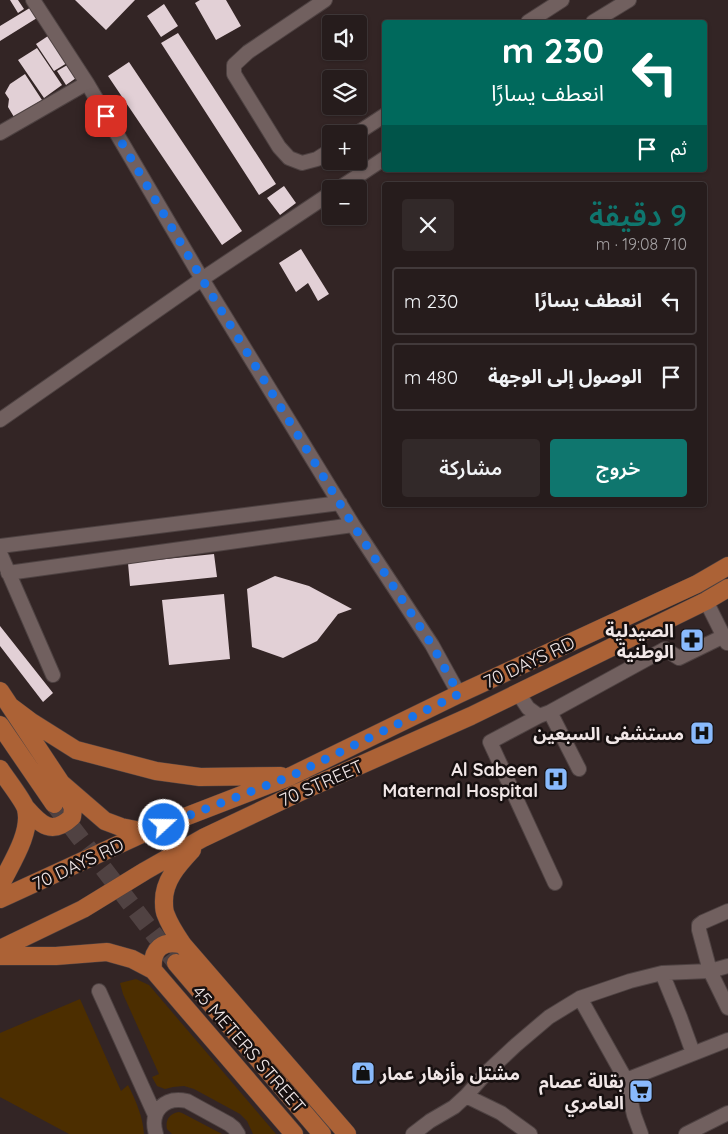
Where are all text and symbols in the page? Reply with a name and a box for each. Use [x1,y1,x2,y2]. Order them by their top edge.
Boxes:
map controls [322,15,367,225]
button: sound [322,15,367,60]
text: 230 m [502,28,604,72]
icon: left [622,40,687,105]
button: layers [322,70,367,115]
text: انعطف يسارًا [491,79,604,107]
pin [85,95,127,137]
icon: arrive [92,102,120,130]
button: + [322,125,367,170]
icon: arrive [633,135,661,163]
text: ثم [671,136,687,160]
button: − [322,180,367,225]
text: 9 دقيقة [589,196,687,234]
button: close [402,199,454,251]
text: 710 m · 19:08 [596,234,687,254]
icon: left [657,287,685,315]
text: انعطف يسارًا [535,288,642,312]
text: 230 m [404,289,458,313]
icon: arrive [657,363,685,391]
text: الوصول إلى الوجهة [488,364,642,388]
text: 480 m [404,365,458,389]
button: مشاركة [402,439,540,497]
button: خروج [550,439,687,497]
place label: الصيدلية الوطنية [605,619,674,663]
pharmacy icon: الصيدلية الوطنية [679,627,705,653]
street label: 70 DAYS RD [480,631,578,693]
hospital icon: مستشفى السبعين [689,720,715,746]
place label: مستشفى السبعين [533,722,684,745]
street label: 70 STREET [276,754,367,812]
place label: Al Sabeen Maternal Hospital [382,758,538,802]
hospital icon: Al Sabeen Maternal Hospital [543,766,569,792]
position arrow [137,798,189,850]
street label: 70 DAYS RD [29,833,127,895]
street label: 45 METERS STREET [187,980,311,1118]
shop icon: مشتل وأزهار عمار [350,1060,376,1086]
place label: مشتل وأزهار عمار [379,1061,520,1085]
place label: بقالة عصام العامري [539,1070,624,1117]
supermarket icon: بقالة عصام العامري [628,1078,654,1104]

